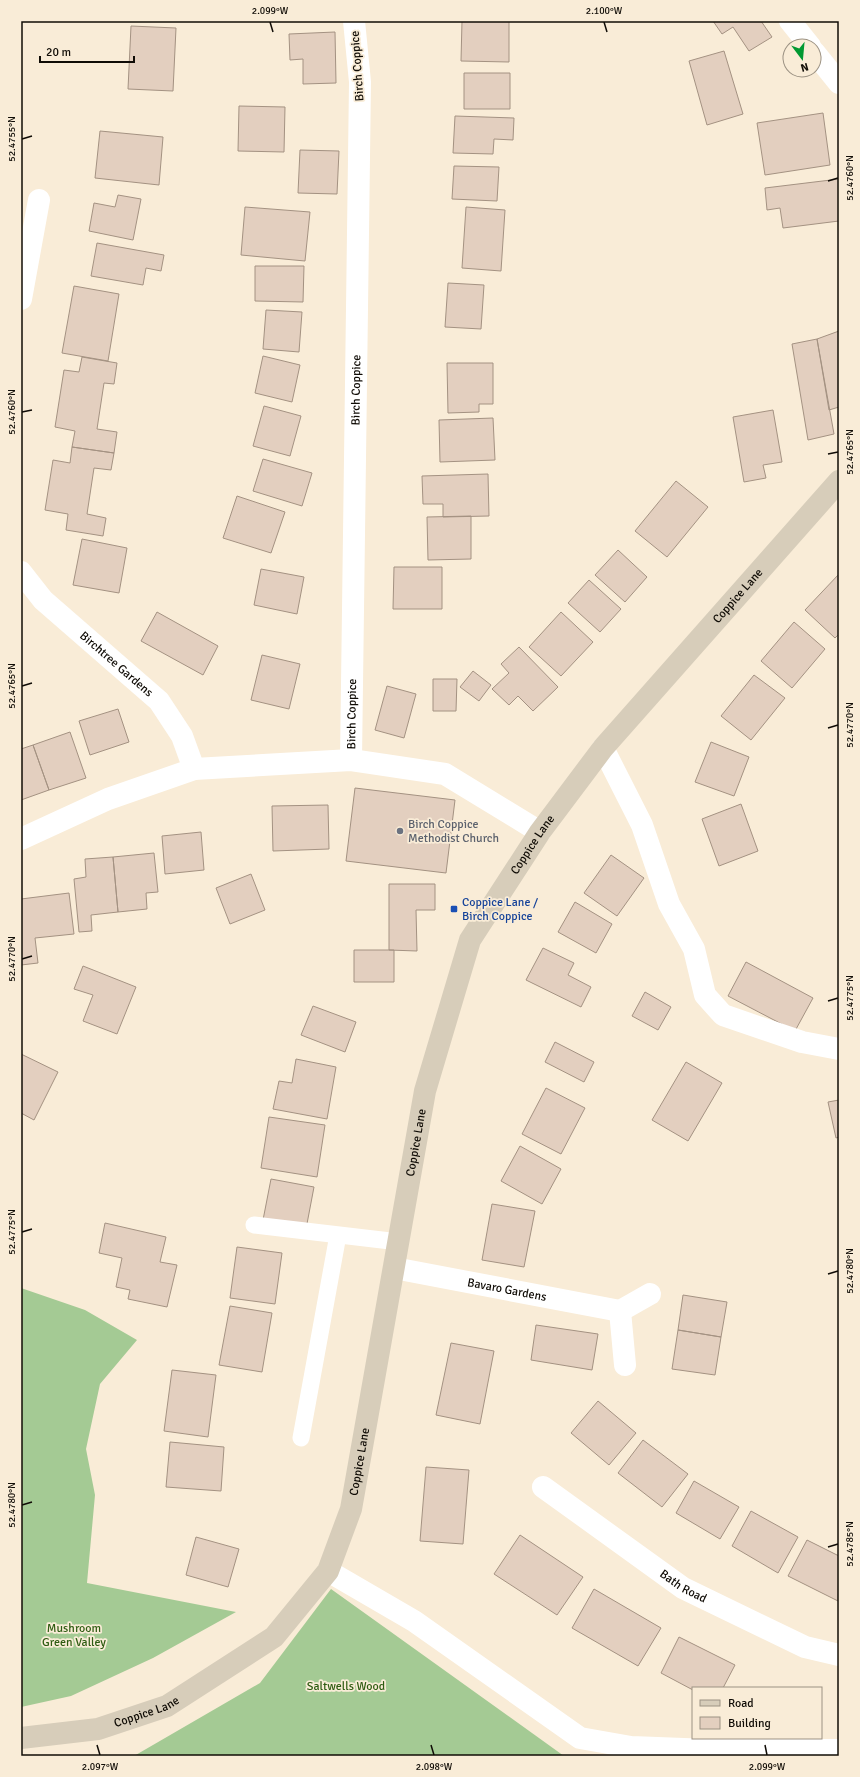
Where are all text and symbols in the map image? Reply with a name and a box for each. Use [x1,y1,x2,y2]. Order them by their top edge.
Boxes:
text: 2.099°W [252,5,289,17]
text: 2.100°W [586,5,623,17]
street label: Birch Coppice [348,30,367,102]
scale bar [40,38,134,64]
north arrow [782,38,822,78]
text: 20 m [46,45,71,60]
text: N [799,60,810,74]
text: 52.4755°N [6,116,18,162]
text: 52.4760°N [844,155,856,201]
street label: Birch Coppice [348,355,364,425]
text: 52.4760°N [6,389,18,435]
text: 52.4765°N [844,429,856,475]
street label: Coppice Lane [710,565,766,627]
street label: Birchtree Gardens [76,628,156,700]
text: 52.4765°N [6,663,18,709]
street label: Birch Coppice [344,679,360,749]
text: 52.4770°N [844,702,856,748]
street label: Coppice Lane [507,812,558,877]
place label: Birch Coppice Methodist Church [408,817,499,846]
marker: Birch Coppice Methodist Church [395,826,405,836]
place label: Coppice Lane / Birch Coppice [462,895,538,924]
marker: Coppice Lane / Birch Coppice [449,904,459,914]
text: 52.4770°N [6,936,18,982]
text: 52.4775°N [844,975,856,1021]
street label: Coppice Lane [403,1108,430,1178]
text: 52.4775°N [6,1209,18,1255]
text: 52.4780°N [844,1248,856,1294]
street label: Bavaro Gardens [466,1275,548,1305]
street label: Coppice Lane [347,1427,373,1497]
text: 52.4780°N [6,1482,18,1528]
text: 52.4785°N [844,1521,856,1567]
street label: Bath Road [657,1567,709,1606]
park label: Mushroom Green Valley [42,1621,106,1650]
park label: Saltwells Wood [307,1679,385,1694]
legend [692,1687,822,1739]
street label: Coppice Lane [112,1693,182,1731]
text: Road [728,1696,754,1711]
text: Building [728,1716,771,1731]
text: 2.097°W [82,1761,119,1773]
text: 2.098°W [416,1761,453,1773]
text: 2.099°W [749,1761,786,1773]

